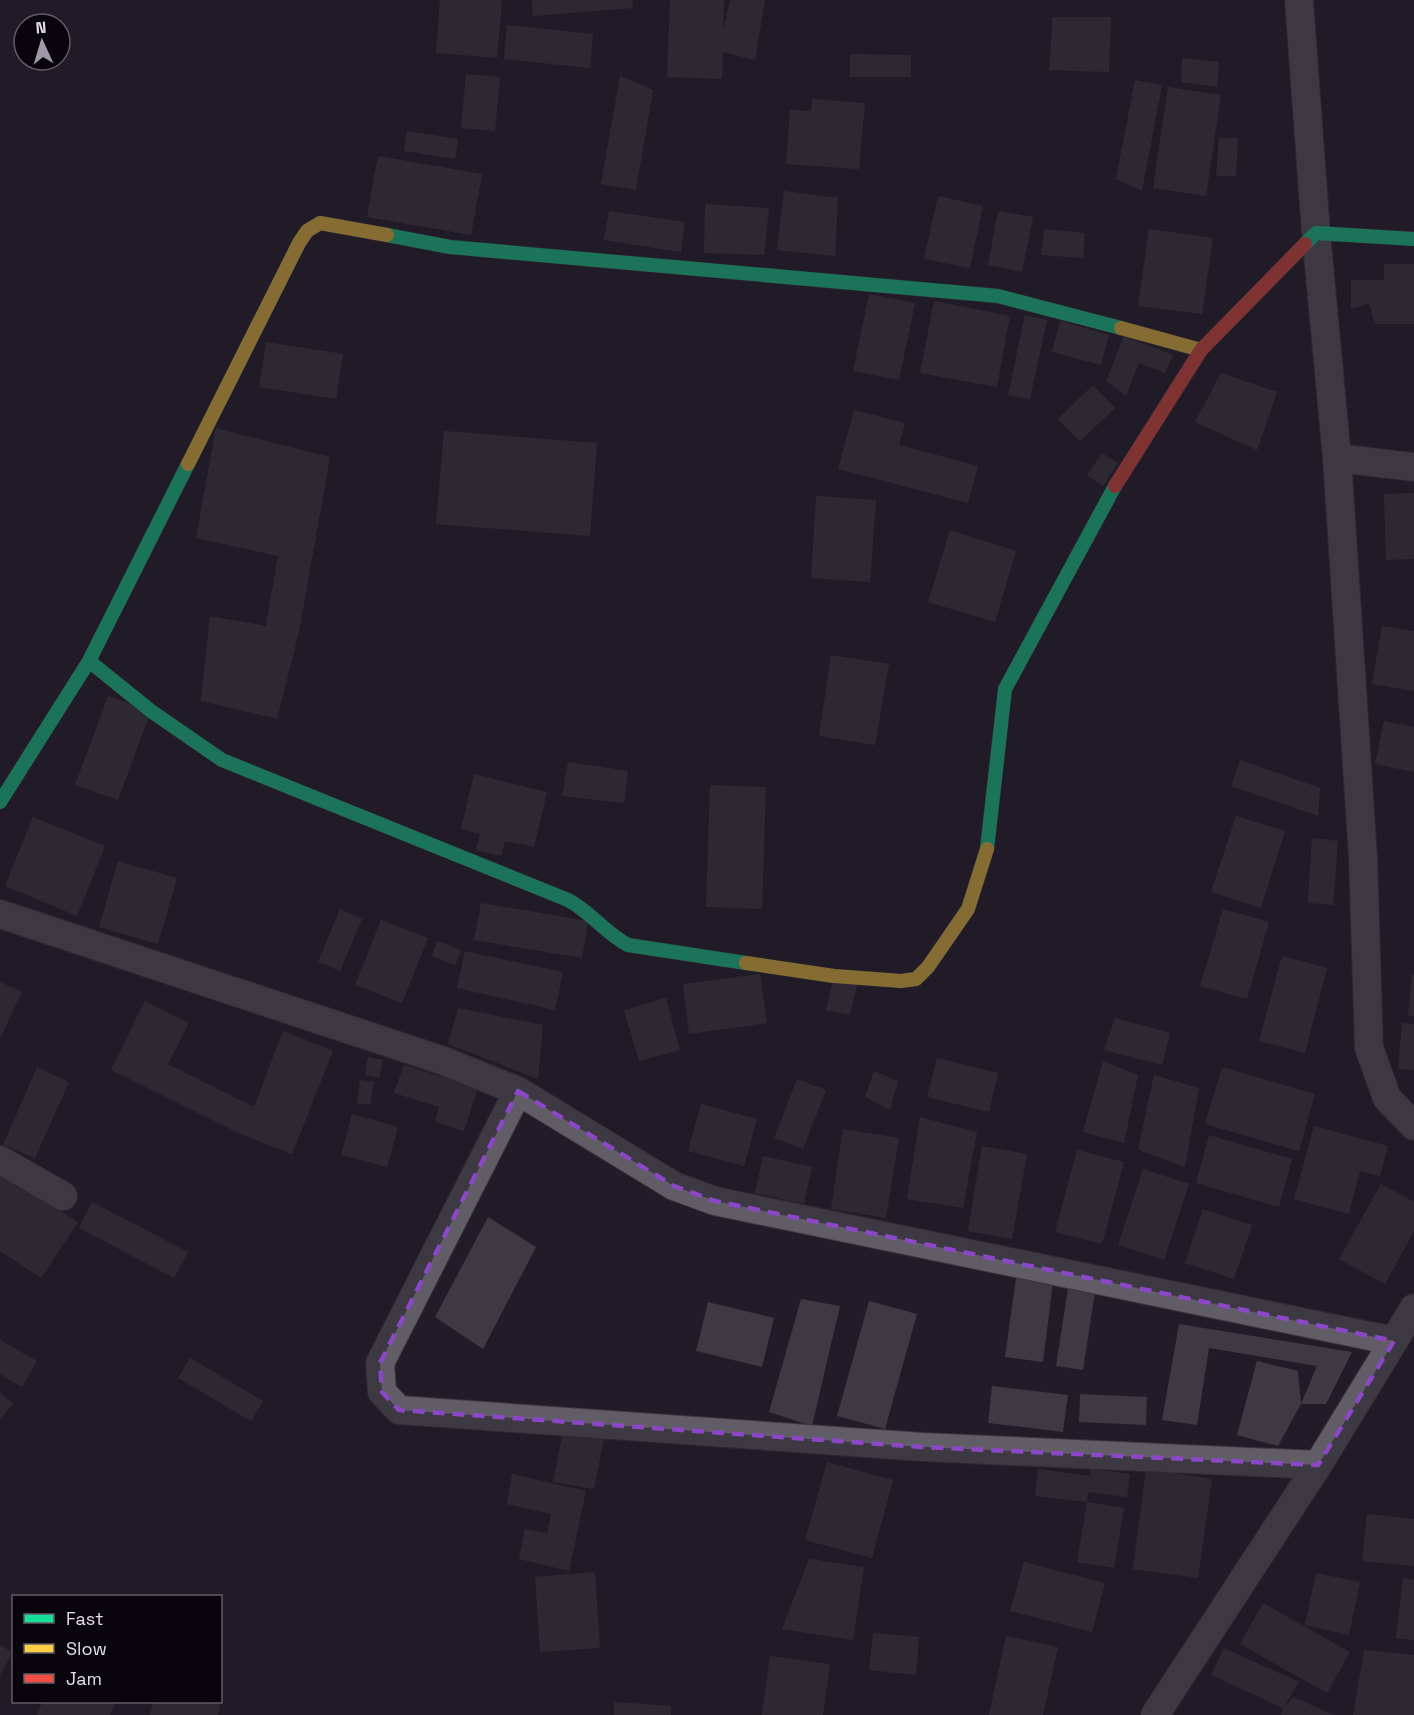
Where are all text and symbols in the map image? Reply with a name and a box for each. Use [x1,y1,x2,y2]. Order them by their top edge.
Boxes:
north arrow [12,12,72,72]
text: N [35,17,47,38]
legend [12,1595,222,1703]
text: Fast [66,1607,103,1630]
text: Slow [66,1637,107,1660]
text: Jam [66,1667,102,1690]

